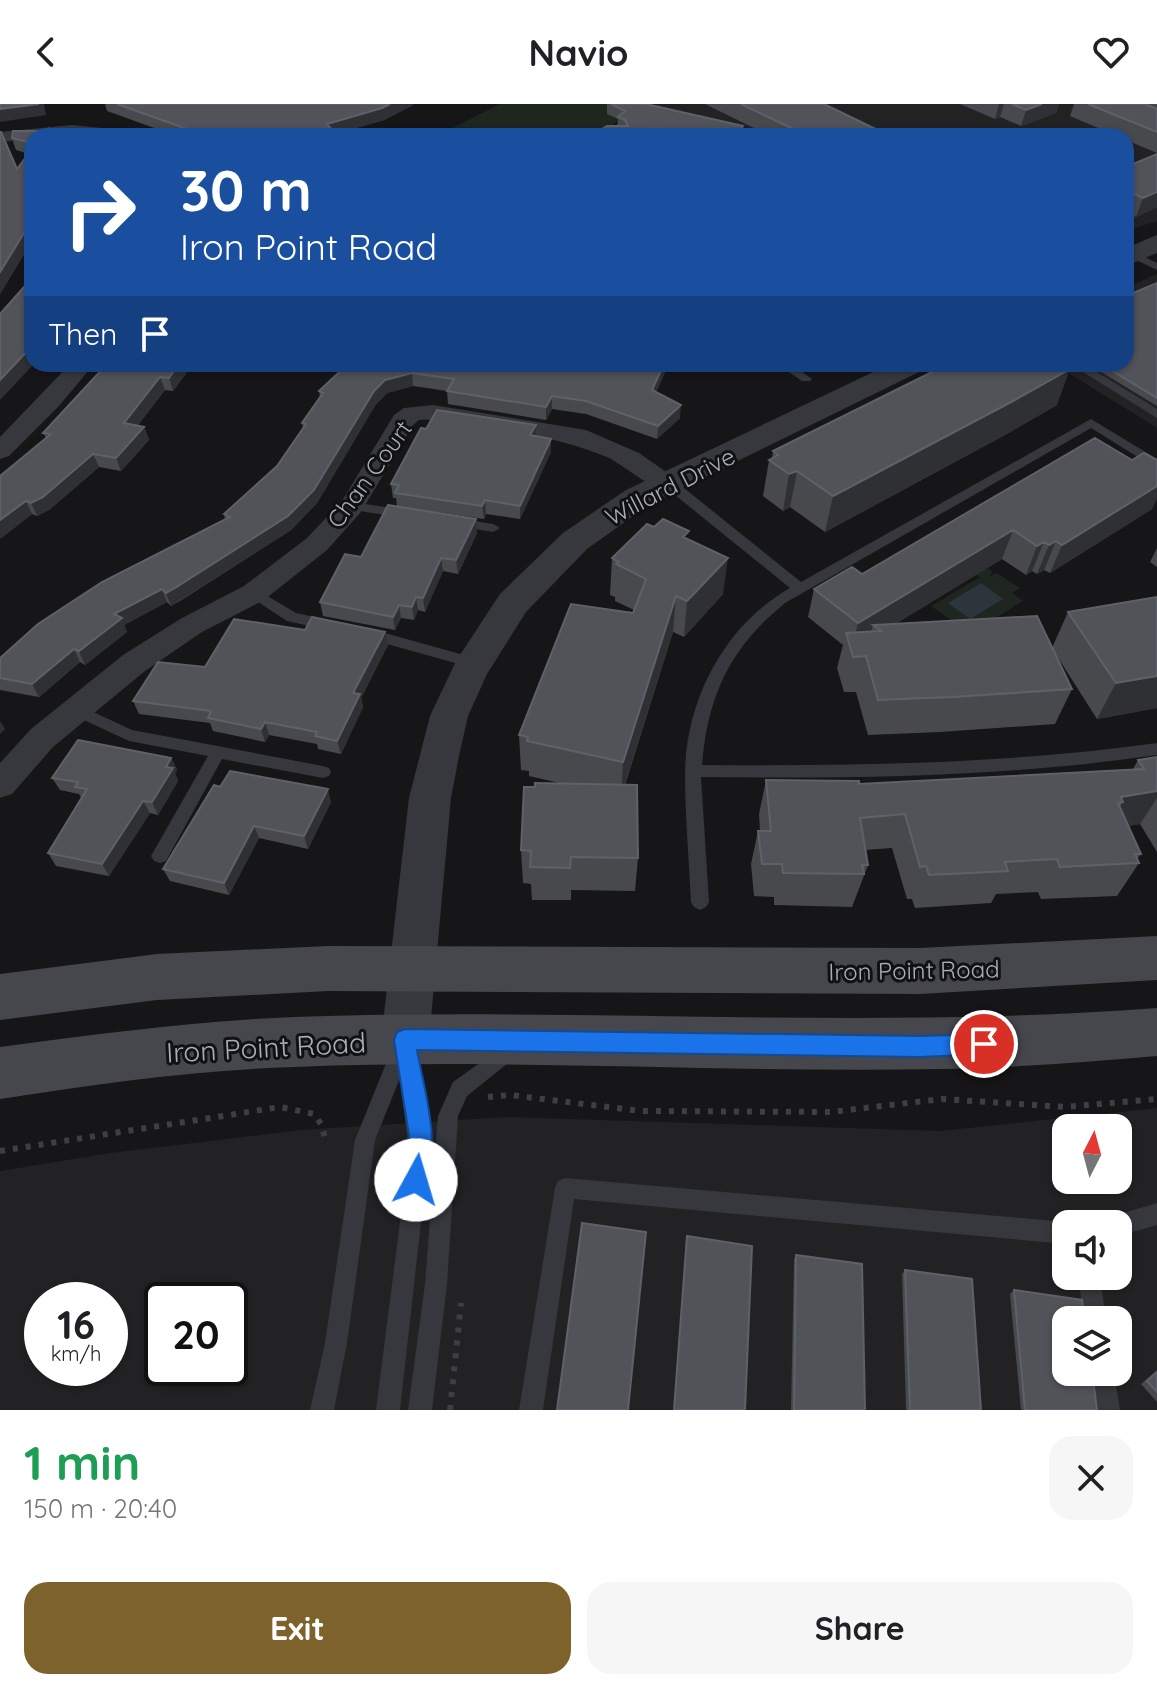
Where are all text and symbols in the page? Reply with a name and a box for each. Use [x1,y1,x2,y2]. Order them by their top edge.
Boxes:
icon: back [24,30,68,74]
text: Navio [529,30,628,75]
icon: heart [1089,30,1133,74]
text: 30 m [180,155,312,225]
icon: right [48,160,152,264]
text: Iron Point Road [180,224,437,269]
icon: arrive [133,312,177,356]
text: Then [48,315,117,353]
street label: Chan Court [320,414,418,534]
street label: Willard Drive [600,441,740,531]
street label: Iron Point Road [828,954,1000,986]
pin [950,1010,1018,1078]
icon: arrive [962,1022,1006,1066]
street label: Iron Point Road [165,1024,367,1070]
north arrow [1052,1114,1132,1194]
map controls [1052,1114,1132,1386]
position arrow [374,1138,458,1222]
button: sound [1052,1210,1132,1290]
speed limit sign: 20 [144,1282,248,1386]
text: 16 [57,1299,95,1349]
button: layers [1052,1306,1132,1386]
text: km/h [51,1341,101,1366]
text: 1 min [24,1432,140,1492]
button: close [1049,1436,1133,1520]
text: 150 m · 20:40 [24,1492,177,1525]
button: Exit [24,1582,571,1674]
button: Share [587,1582,1133,1674]

